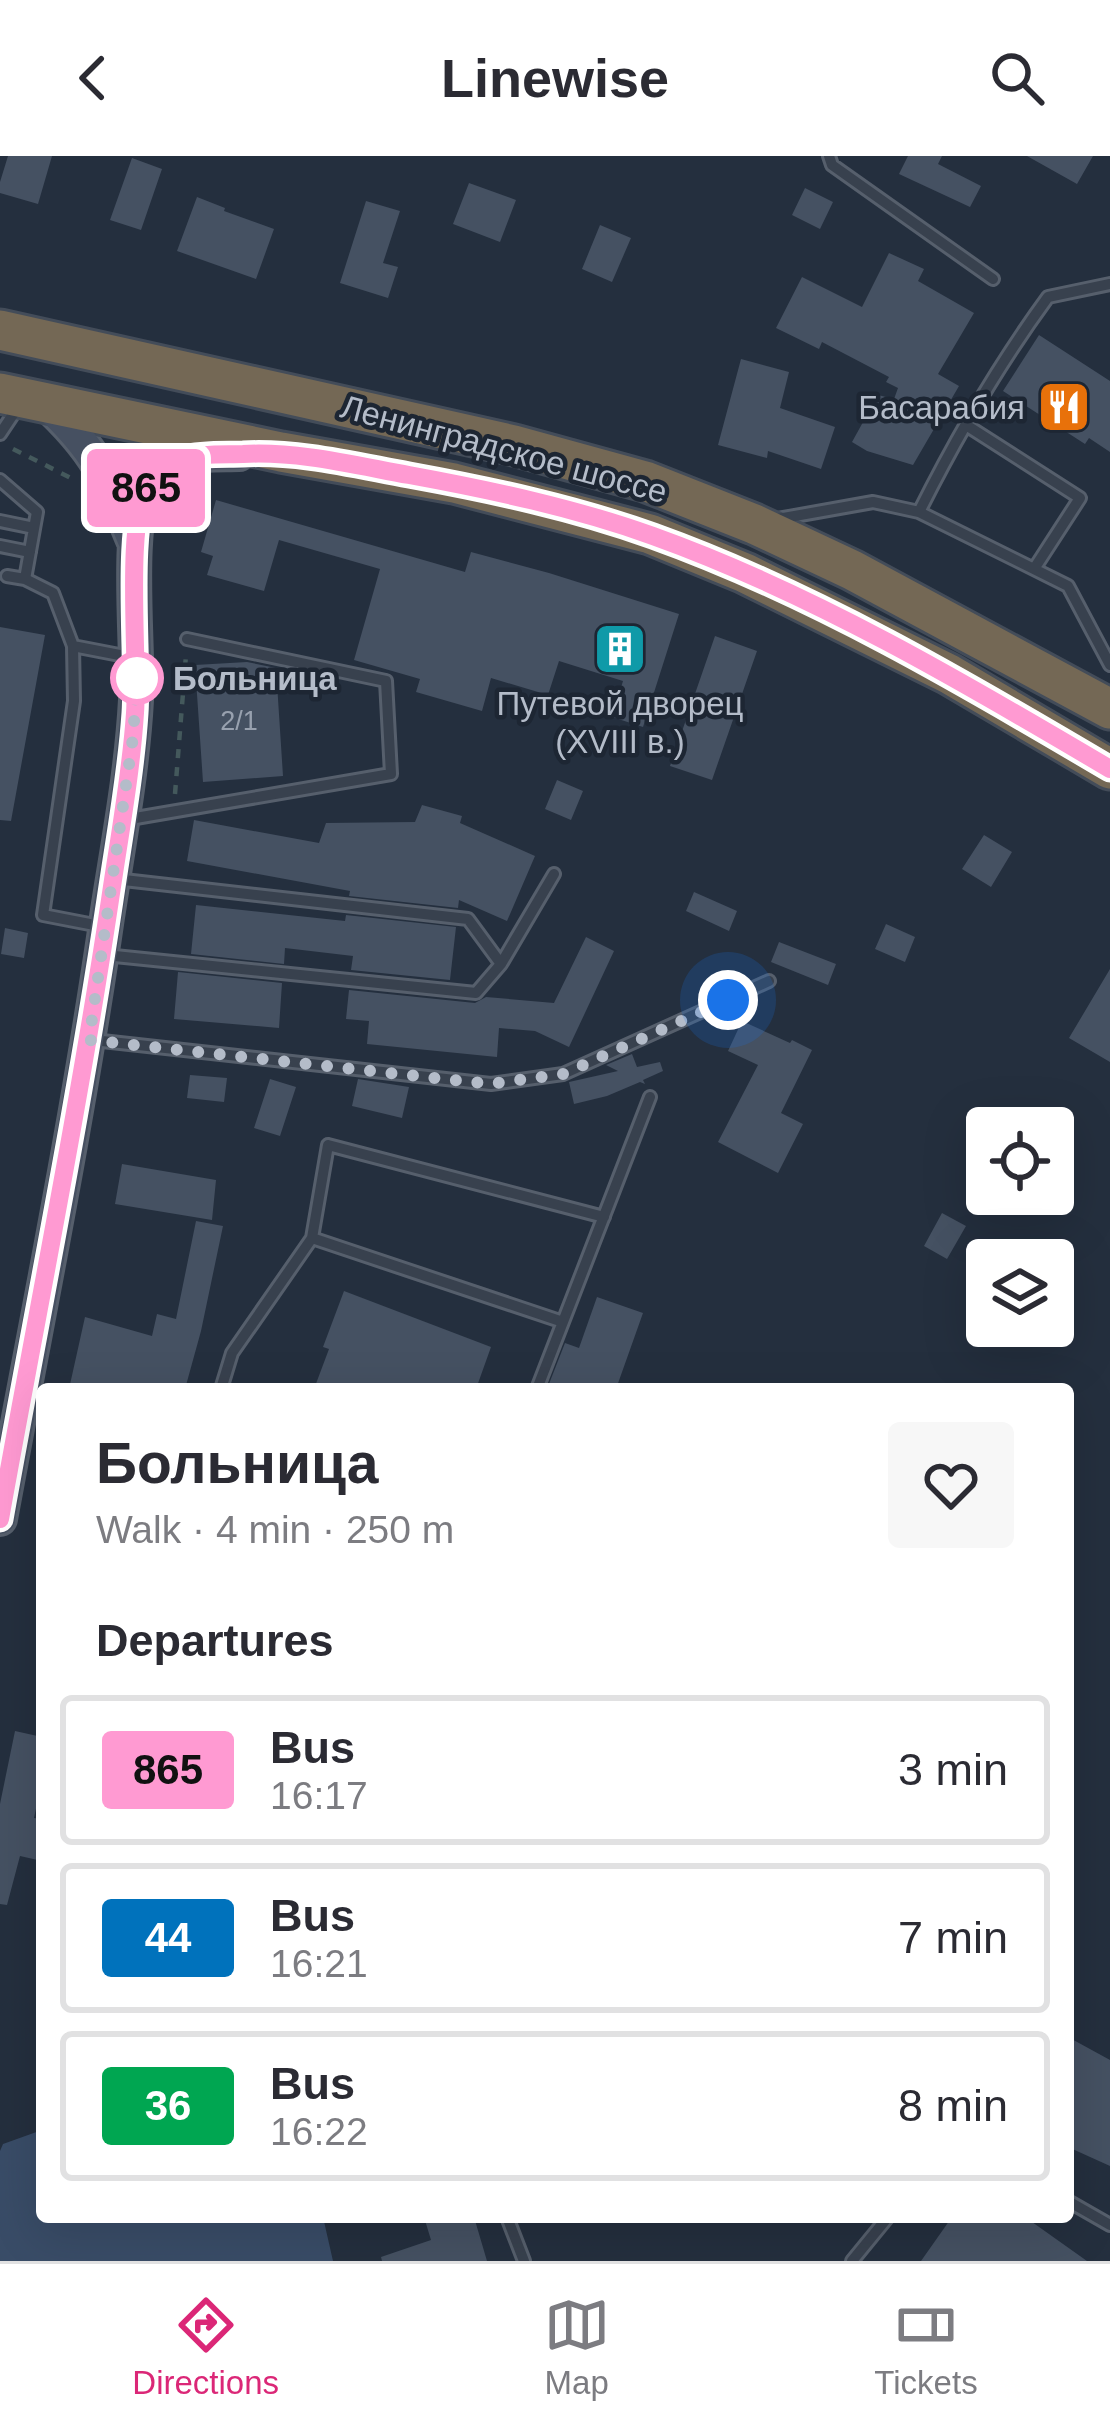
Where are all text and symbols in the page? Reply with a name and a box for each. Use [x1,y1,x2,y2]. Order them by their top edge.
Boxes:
icon: back [60,45,126,111]
icon: search [984,45,1050,111]
text: Linewise [441,48,669,108]
restaurant icon: Басарабия [1036,379,1092,435]
street label: Ленинградское шоссе [337,388,671,510]
place label: Басарабия [858,389,1025,426]
line badge: 865 [77,449,215,527]
text: 865 [111,464,181,511]
building icon: Путевой дворец (XVIII в.) [592,621,648,677]
marker: Больница [112,653,162,703]
place label: Больница [173,660,337,697]
place label: Путевой дворец (XVIII в.) [497,685,744,760]
house number: 2/1 [220,706,258,736]
your location [698,970,758,1030]
map controls [966,1107,1074,1347]
button: locate [966,1107,1074,1215]
button: layers [966,1239,1074,1347]
button: heart [888,1422,1014,1548]
text: Больница [96,1431,379,1495]
text: Walk · 4 min · 250 m [96,1508,454,1551]
text: Departures [96,1615,334,1666]
text: Bus [270,1722,355,1773]
text: 3 min [898,1744,1008,1795]
text: 865 [133,1746,203,1793]
text: 16:17 [270,1774,368,1817]
text: Bus [270,1890,355,1941]
text: 7 min [898,1912,1008,1963]
text: 44 [145,1914,191,1961]
text: 16:21 [270,1942,368,1985]
text: Bus [270,2058,355,2109]
text: 8 min [898,2080,1008,2131]
text: 36 [145,2082,191,2129]
text: 16:22 [270,2110,368,2153]
tab: Directions [132,2292,279,2402]
tab: Map [544,2292,610,2402]
tab: Tickets [874,2292,978,2402]

